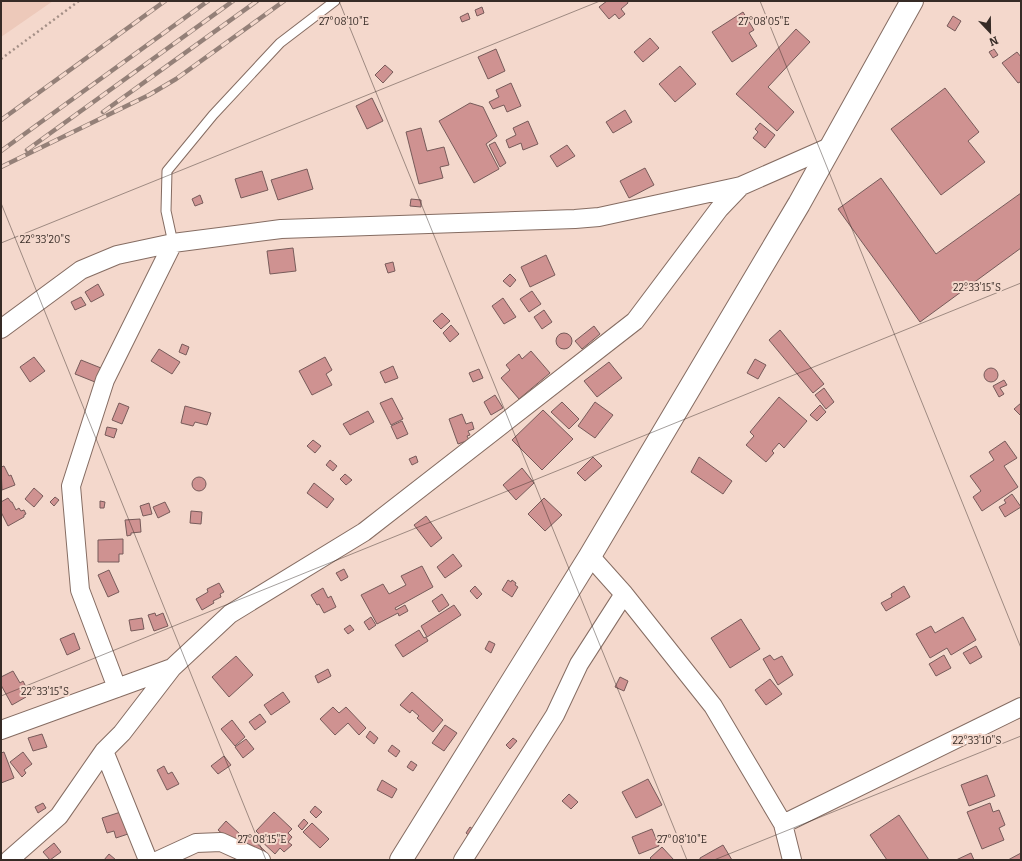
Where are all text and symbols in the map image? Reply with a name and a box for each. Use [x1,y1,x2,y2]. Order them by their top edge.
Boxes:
north arrow [970,12,1010,52]
text: 27°08'10"E [319,16,369,28]
text: 27°08'05"E [738,16,790,28]
text: N [987,33,1000,49]
text: 22°33'20"S [20,234,70,246]
text: 22°33'15"S [953,282,1001,294]
text: 22°33'15"S [21,686,69,698]
text: 22°33'10"S [953,735,1001,747]
text: 27°08'15"E [237,834,287,846]
text: 27°08'10"E [657,834,707,846]

